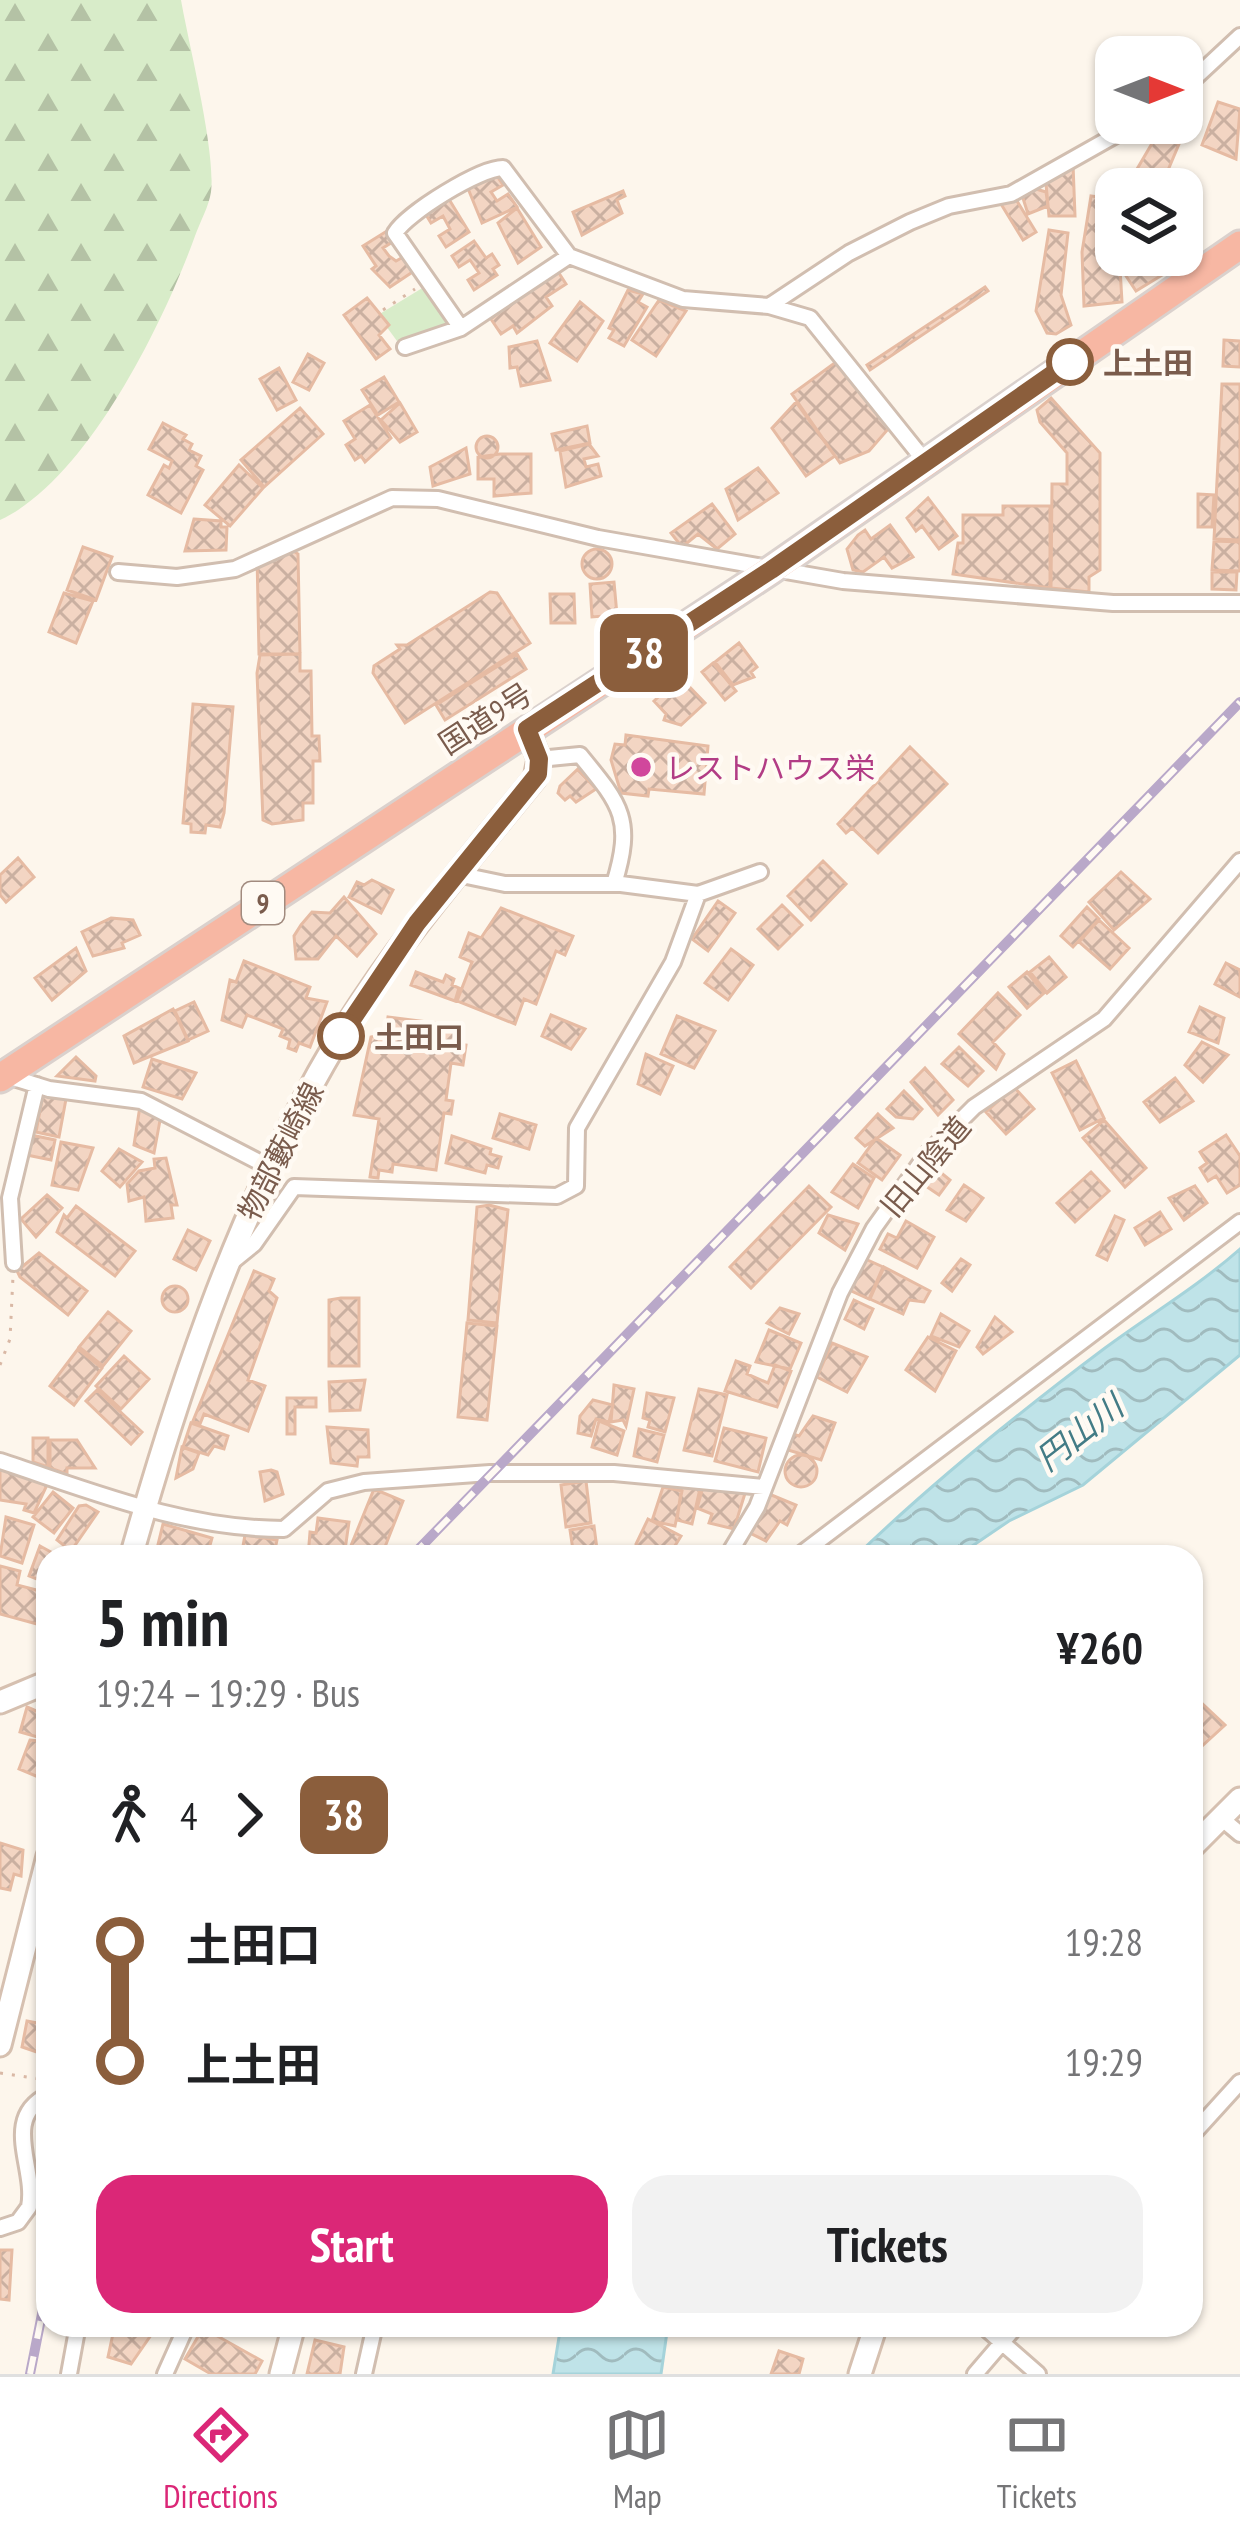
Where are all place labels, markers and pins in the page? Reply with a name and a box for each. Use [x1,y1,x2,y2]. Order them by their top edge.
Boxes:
marker: 上土田 [1048,340,1092,384]
place label: 上土田 [1103,343,1193,382]
place label: レストハウス栄 [665,748,875,787]
marker: レストハウス栄 [628,754,654,780]
marker: 土田口 [319,1014,363,1058]
place label: 土田口 [374,1017,464,1056]

